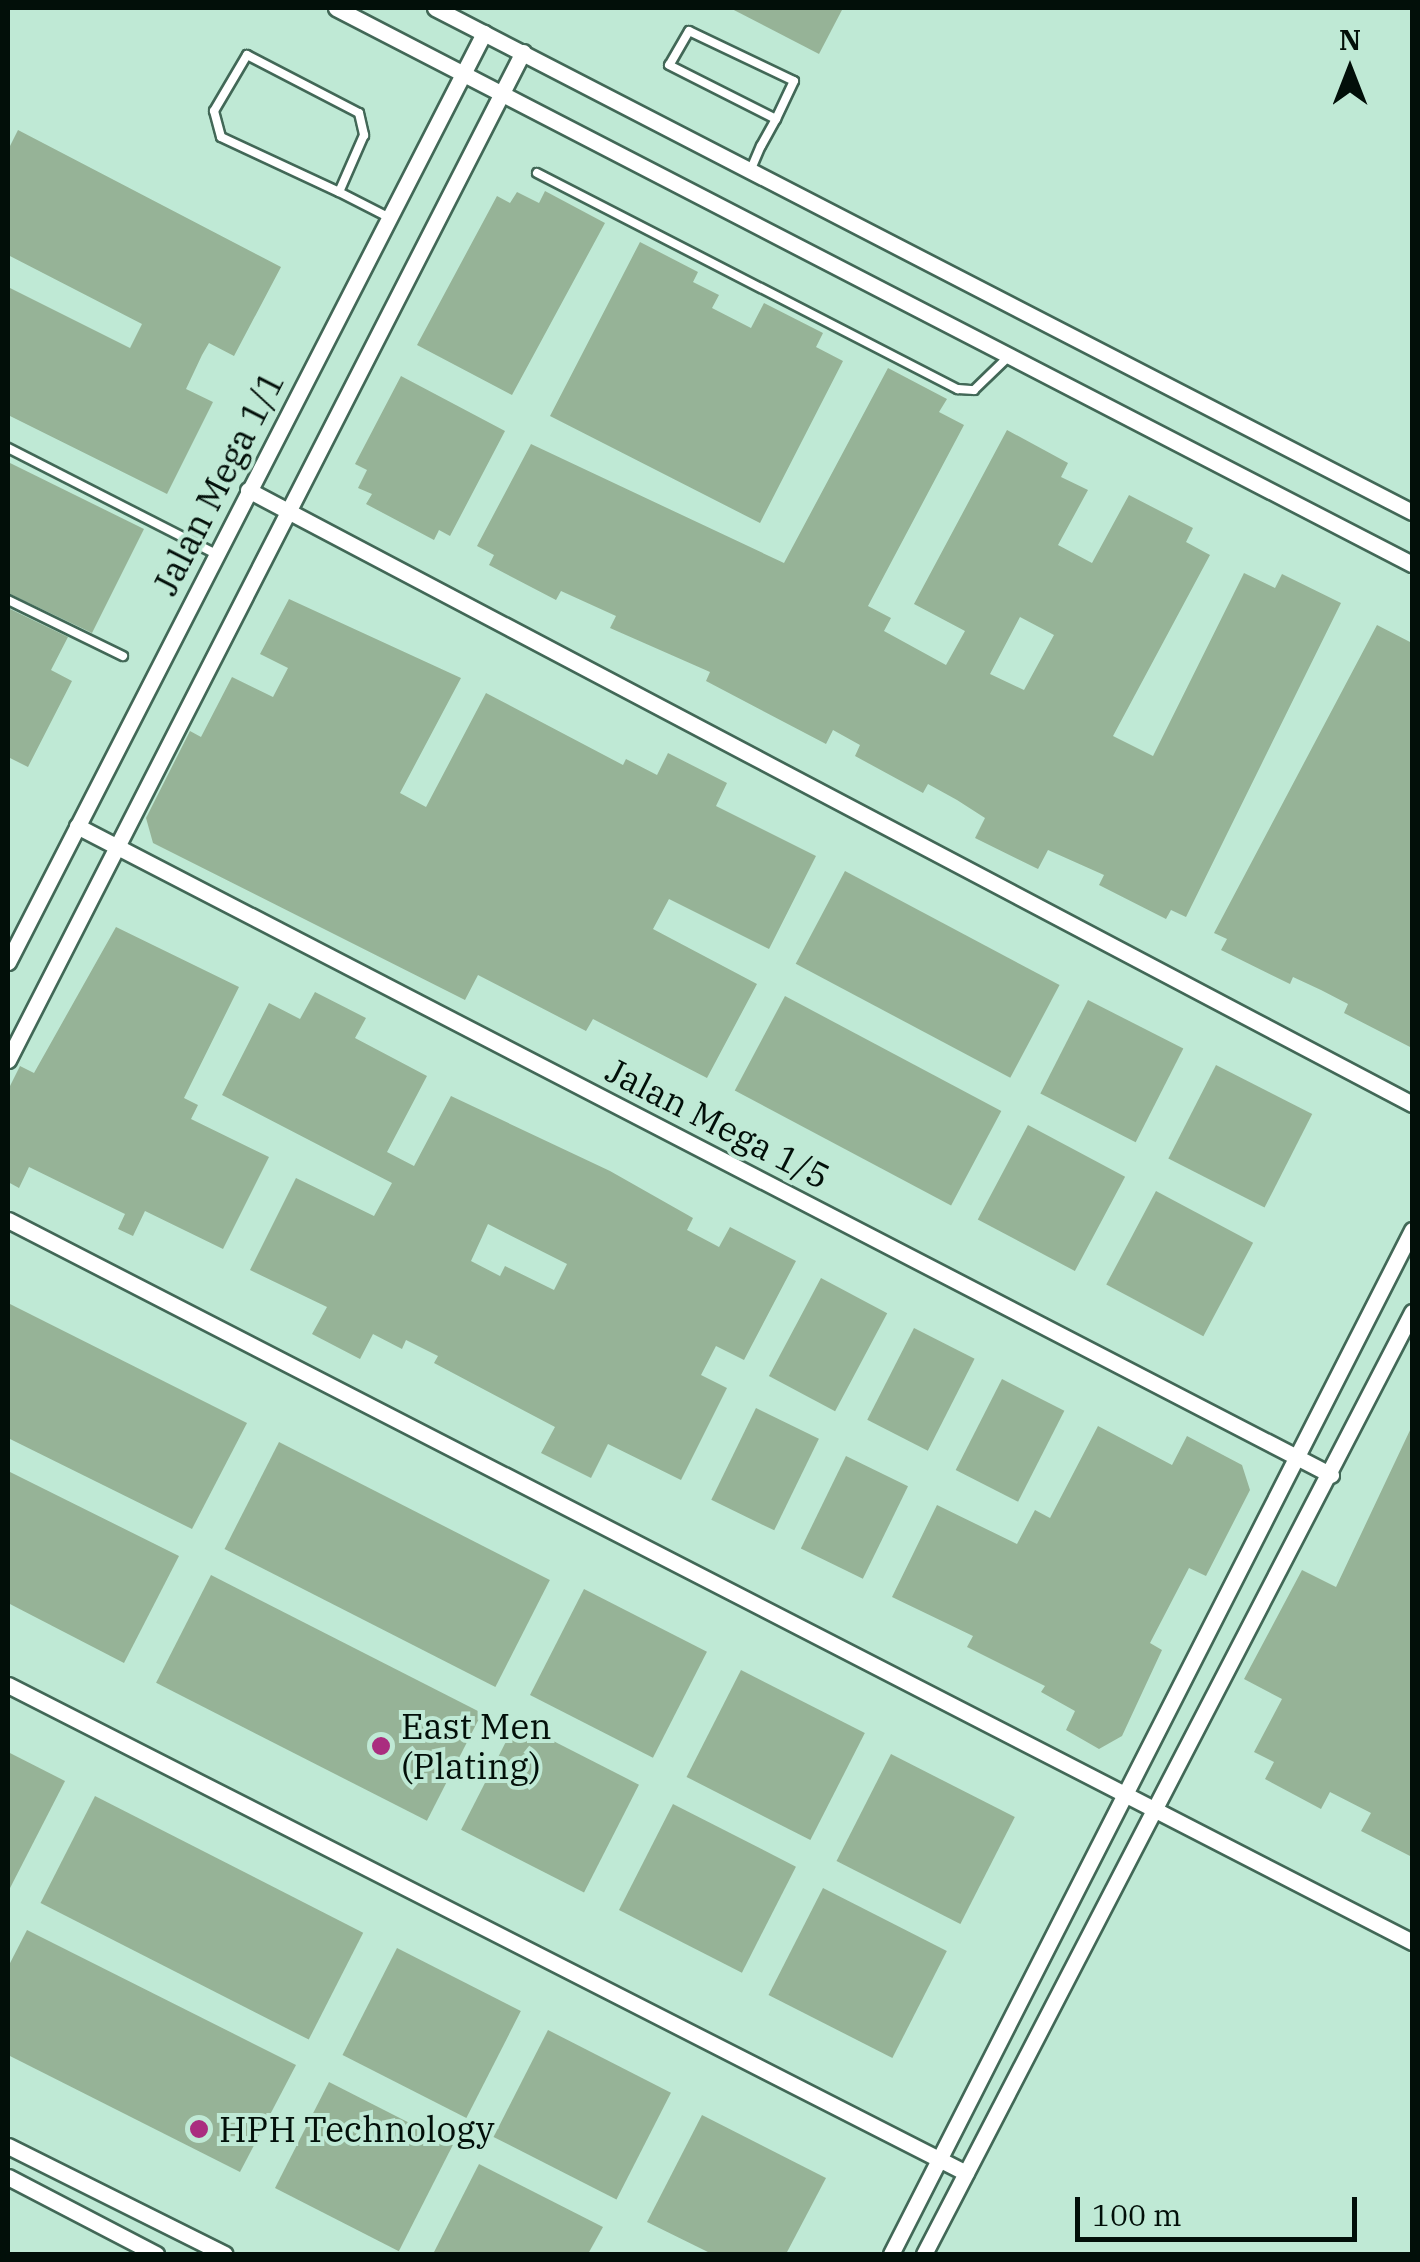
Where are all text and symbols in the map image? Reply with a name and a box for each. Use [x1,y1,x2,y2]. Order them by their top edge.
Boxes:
north arrow [1300,20,1400,120]
text: N [1339,21,1361,58]
street label: Jalan Mega 1/1 [144,364,292,602]
street label: Jalan Mega 1/5 [599,1049,837,1197]
place label: East Men (Plating) [401,1705,551,1787]
marker: East Men (Plating) [370,1735,392,1757]
place label: HPH Technology [219,2108,494,2150]
marker: HPH Technology [188,2118,210,2140]
scale bar [1080,2177,1362,2239]
text: 100 m [1092,2195,1182,2234]

